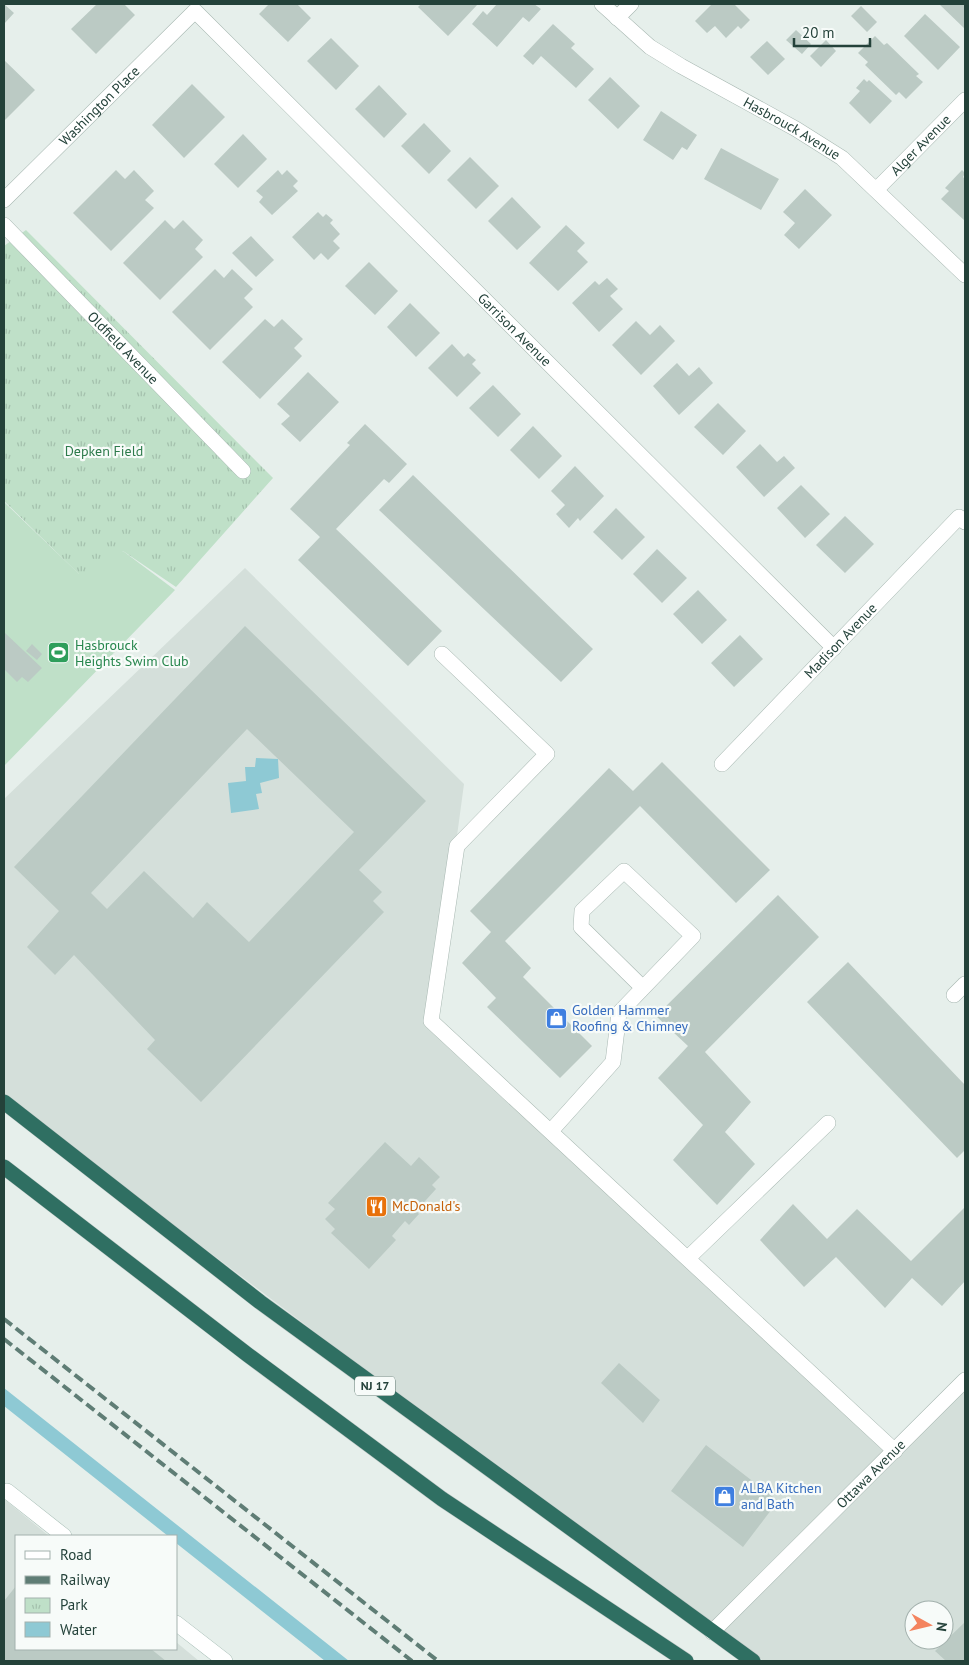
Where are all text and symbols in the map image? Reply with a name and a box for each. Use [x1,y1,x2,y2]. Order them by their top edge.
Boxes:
scale bar [794,15,870,47]
text: 20 m [802,23,835,42]
street label: Washington Place [55,62,143,149]
street label: Hasbrouck Avenue [740,93,844,164]
street label: Alger Avenue [886,111,955,179]
street label: Garrison Avenue [474,289,555,370]
street label: Oldfield Avenue [84,307,163,388]
park label: Depken Field [65,442,143,460]
street label: Madison Avenue [800,599,881,682]
place label: Hasbrouck Heights Swim Club [75,636,189,670]
sports icon: Hasbrouck Heights Swim Club [47,641,71,665]
place label: Golden Hammer Roofing & Chimney [572,1001,689,1035]
shop icon: Golden Hammer Roofing & Chimney [544,1006,568,1030]
restaurant icon: McDonald's [364,1194,388,1218]
place label: McDonald's [392,1197,460,1215]
road number: NJ 17 [355,1376,395,1395]
street label: Ottawa Avenue [832,1436,909,1512]
place label: ALBA Kitchen and Bath [741,1479,822,1513]
shop icon: ALBA Kitchen and Bath [713,1484,737,1508]
legend [15,1535,178,1650]
text: Road [60,1545,92,1564]
text: Railway [60,1570,110,1589]
text: Park [60,1595,88,1614]
north arrow [904,1600,954,1650]
text: Water [60,1620,97,1639]
text: N [932,1621,951,1633]

